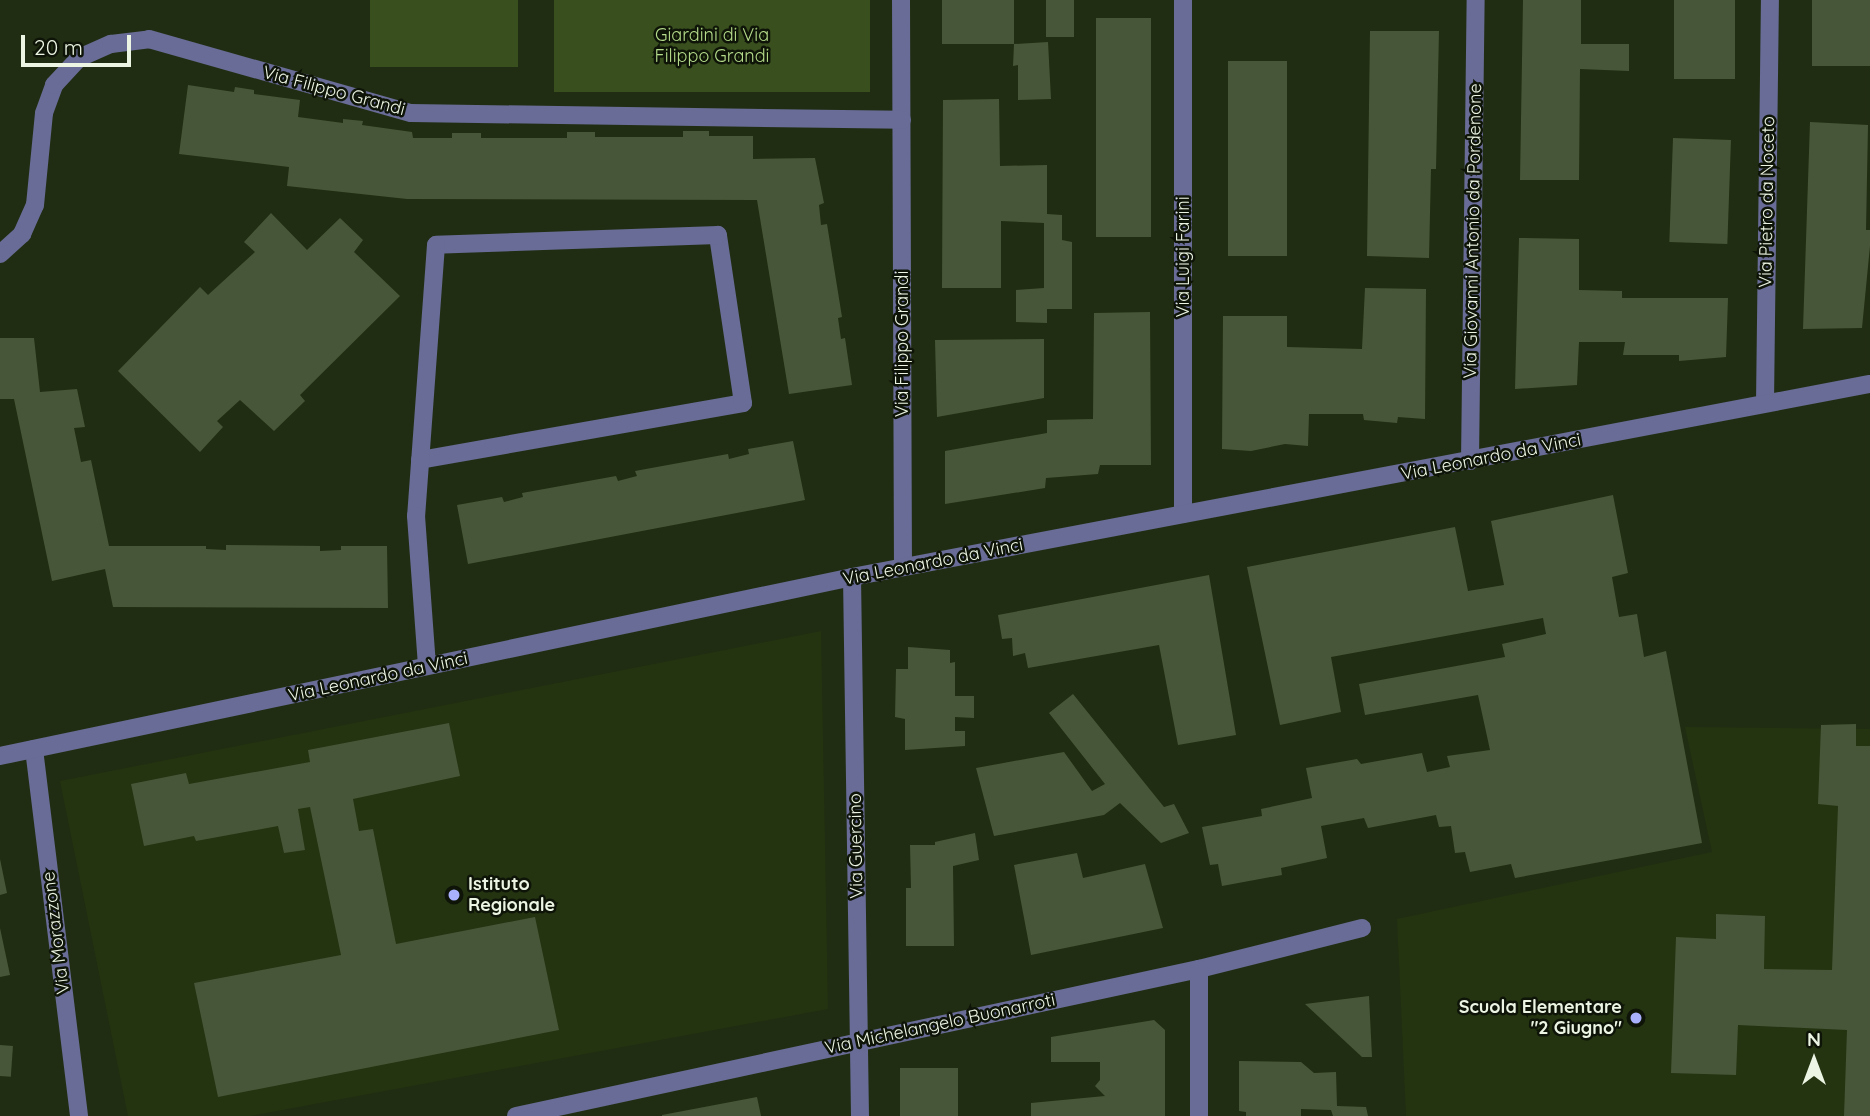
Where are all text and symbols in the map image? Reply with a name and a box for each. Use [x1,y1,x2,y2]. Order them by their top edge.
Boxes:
scale bar [24,21,135,65]
park label: Giardini di Via Filippo Grandi [655,25,769,68]
text: 20 m [34,34,83,60]
street label: Via Filippo Grandi [260,62,408,120]
street label: Via Giovanni Antonio da Pordenone [1460,83,1486,379]
street label: Via Pietro da Noceto [1755,116,1779,288]
street label: Via Luigi Farini [1172,196,1194,318]
street label: Via Filippo Grandi [891,271,913,417]
street label: Via Leonardo da Vinci [1399,429,1583,485]
street label: Via Leonardo da Vinci [841,534,1025,590]
street label: Via Leonardo da Vinci [286,647,470,707]
street label: Via Guercino [844,793,868,899]
street label: Via Morazzone [38,870,74,996]
place label: Istituto Regionale [468,874,555,917]
marker: Istituto Regionale [446,887,462,903]
street label: Via Michelangelo Buonarroti [823,989,1057,1059]
place label: Scuola Elementare "2 Giugno" [1459,997,1622,1040]
marker: Scuola Elementare "2 Giugno" [1628,1010,1644,1026]
north arrow [1779,1025,1849,1095]
text: N [1807,1027,1821,1051]

